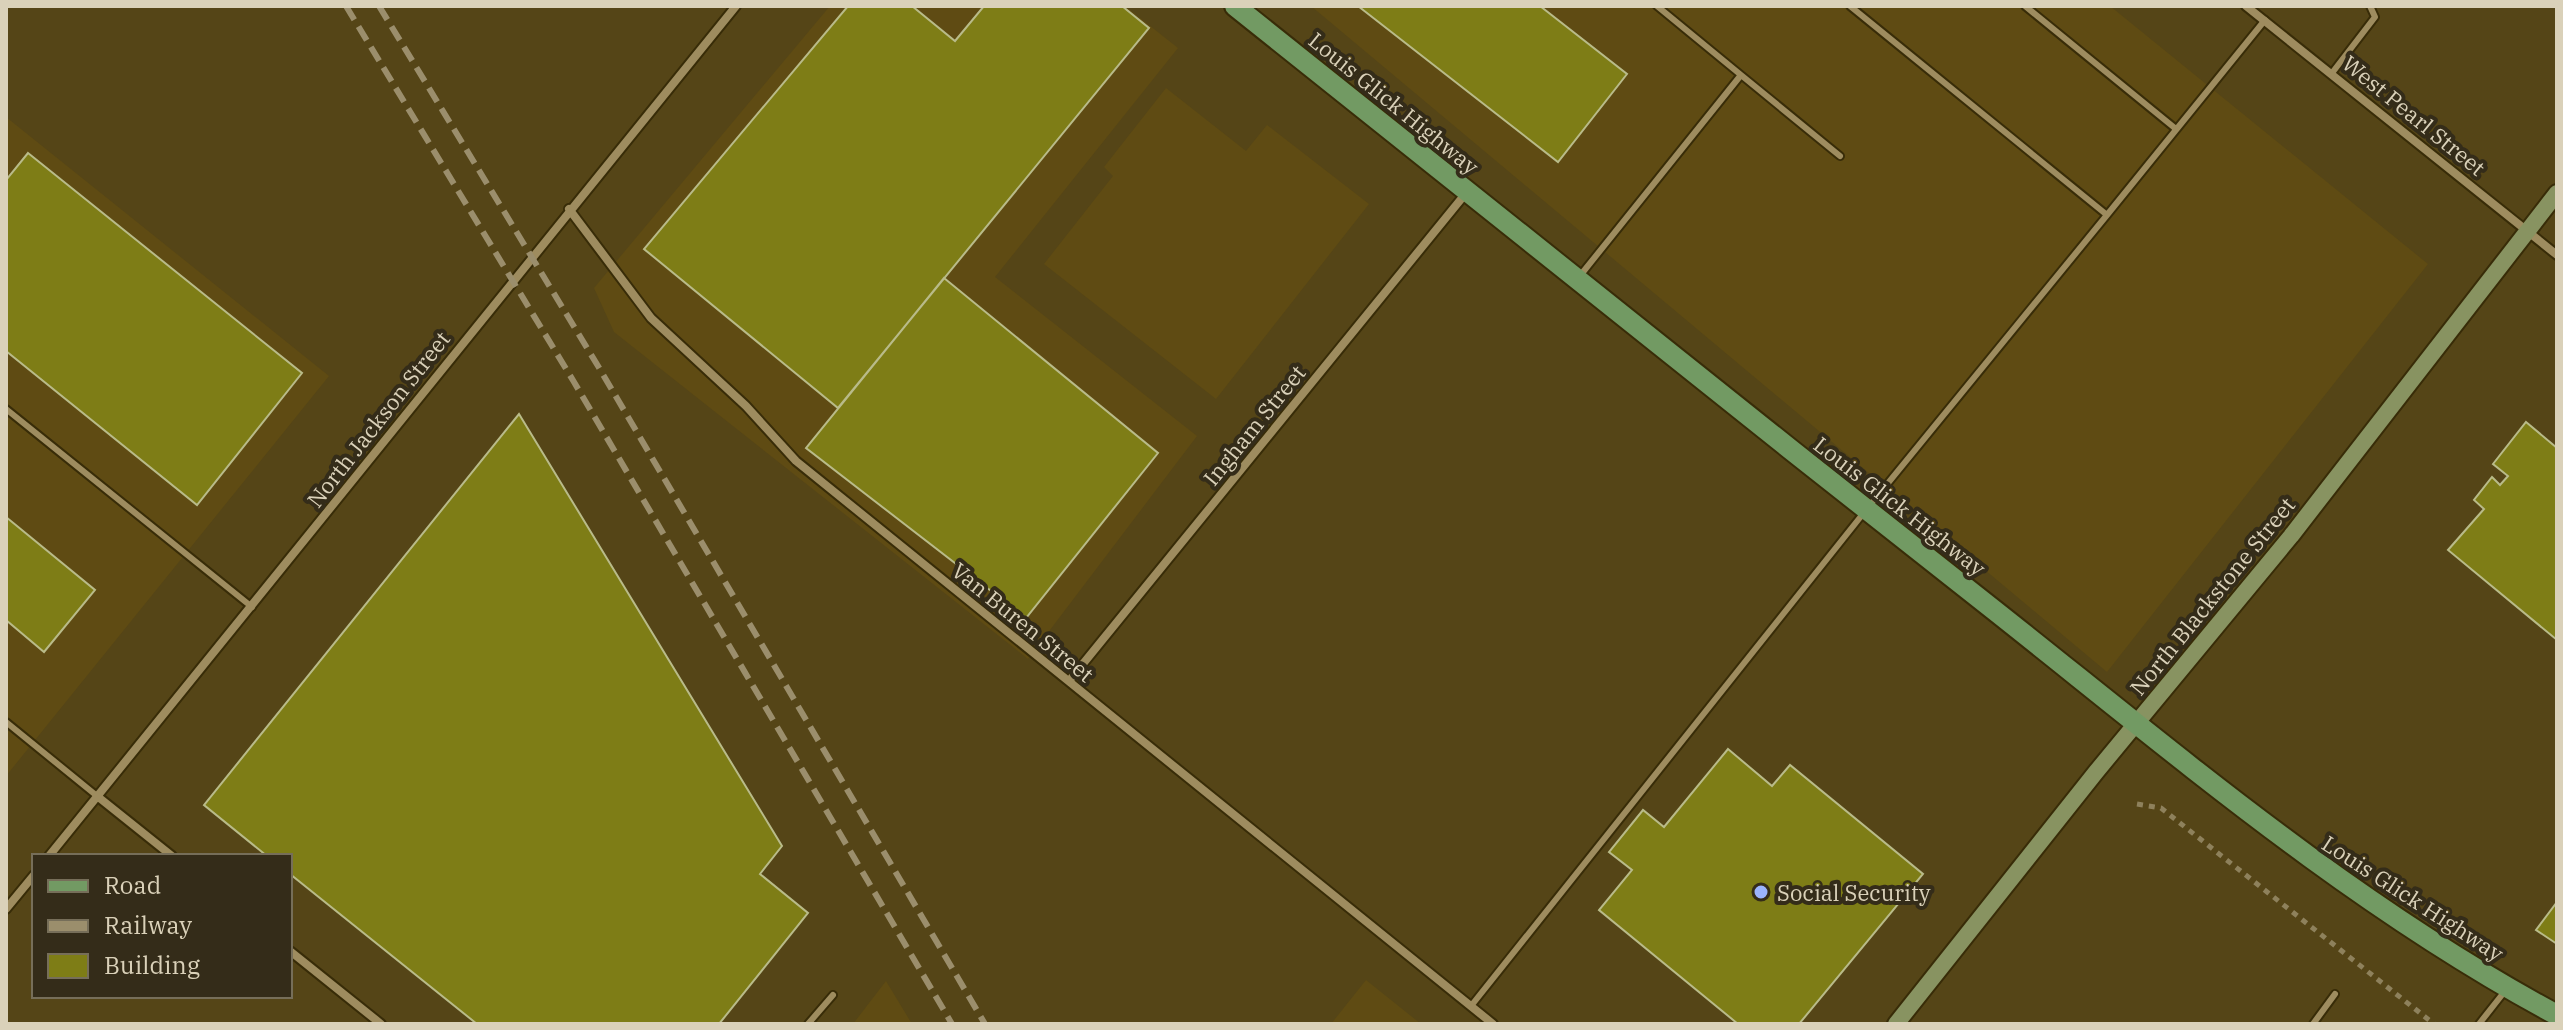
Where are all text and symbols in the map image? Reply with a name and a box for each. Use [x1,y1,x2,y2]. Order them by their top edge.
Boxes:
street label: Louis Glick Highway [1303,25,1485,181]
street label: West Pearl Street [2336,48,2492,182]
street label: North Jackson Street [300,325,456,513]
street label: Ingham Street [1196,358,1312,491]
street label: Louis Glick Highway [1808,430,1992,582]
street label: North Blackstone Street [2123,491,2301,701]
street label: Van Buren Street [946,556,1100,688]
street label: Louis Glick Highway [2317,828,2509,968]
legend [32,854,292,998]
text: Road [104,869,161,901]
place label: Social Security [1777,878,1931,907]
marker: Social Security [1752,883,1770,901]
text: Railway [104,909,192,941]
text: Building [104,949,200,981]

